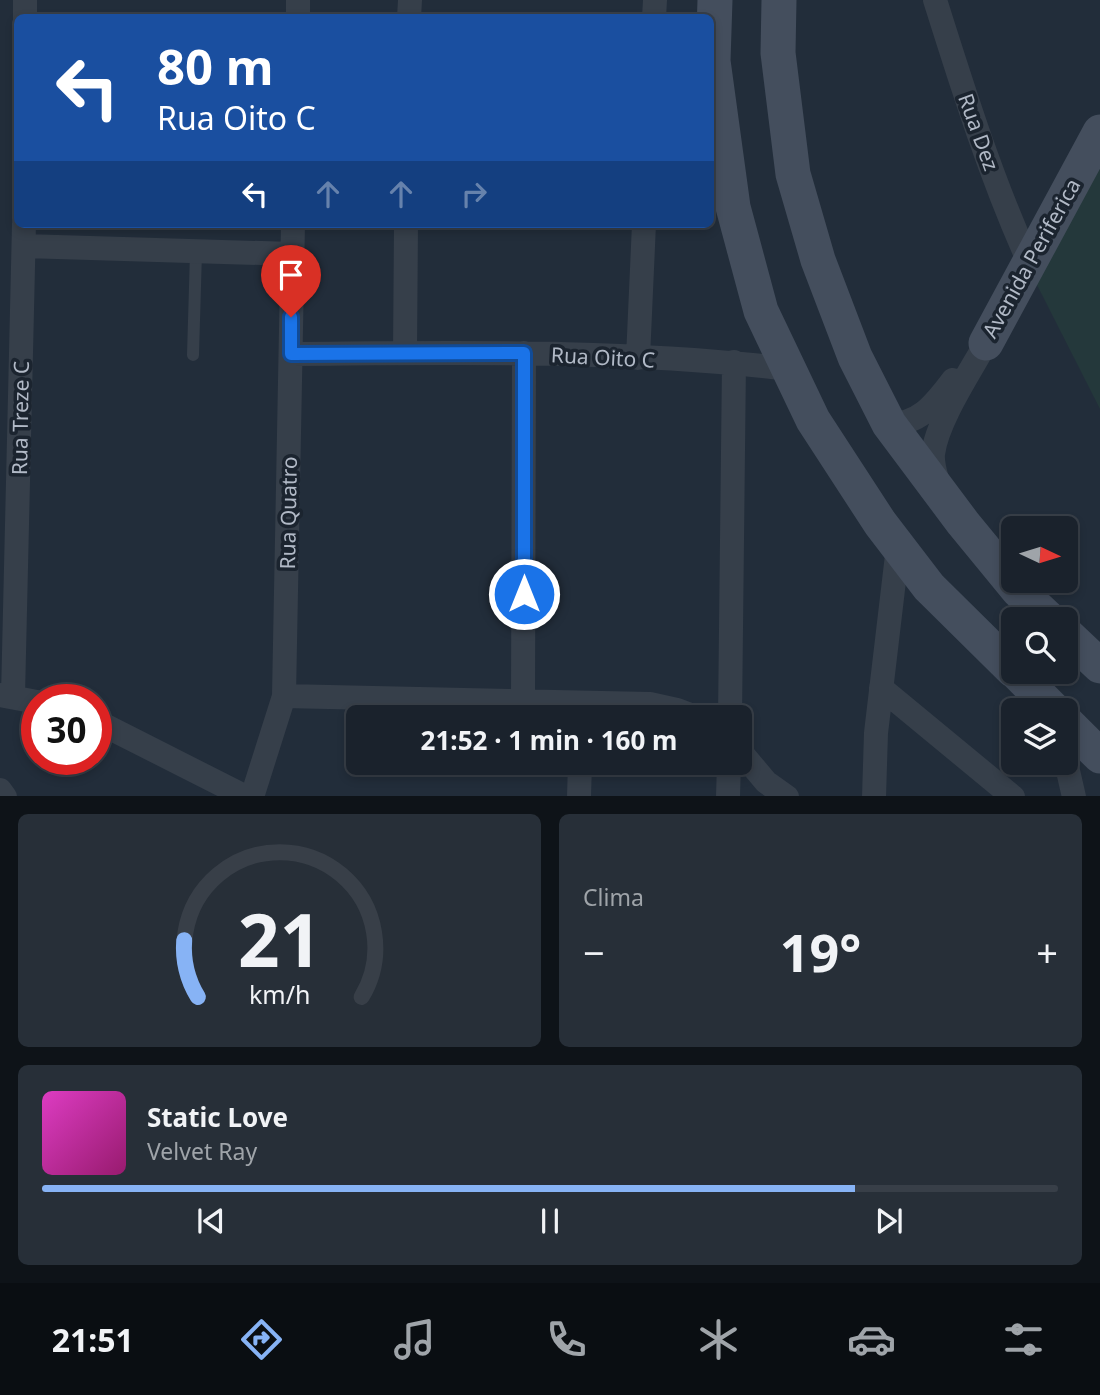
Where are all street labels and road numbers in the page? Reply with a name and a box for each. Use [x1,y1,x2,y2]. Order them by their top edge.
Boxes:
street label: Rua Dez [952,90,1006,175]
street label: Avenida Periferica [976,173,1086,343]
street label: Rua Oito C [550,340,656,374]
street label: Rua Treze C [5,361,35,475]
street label: Rua Quatro [273,456,303,570]

